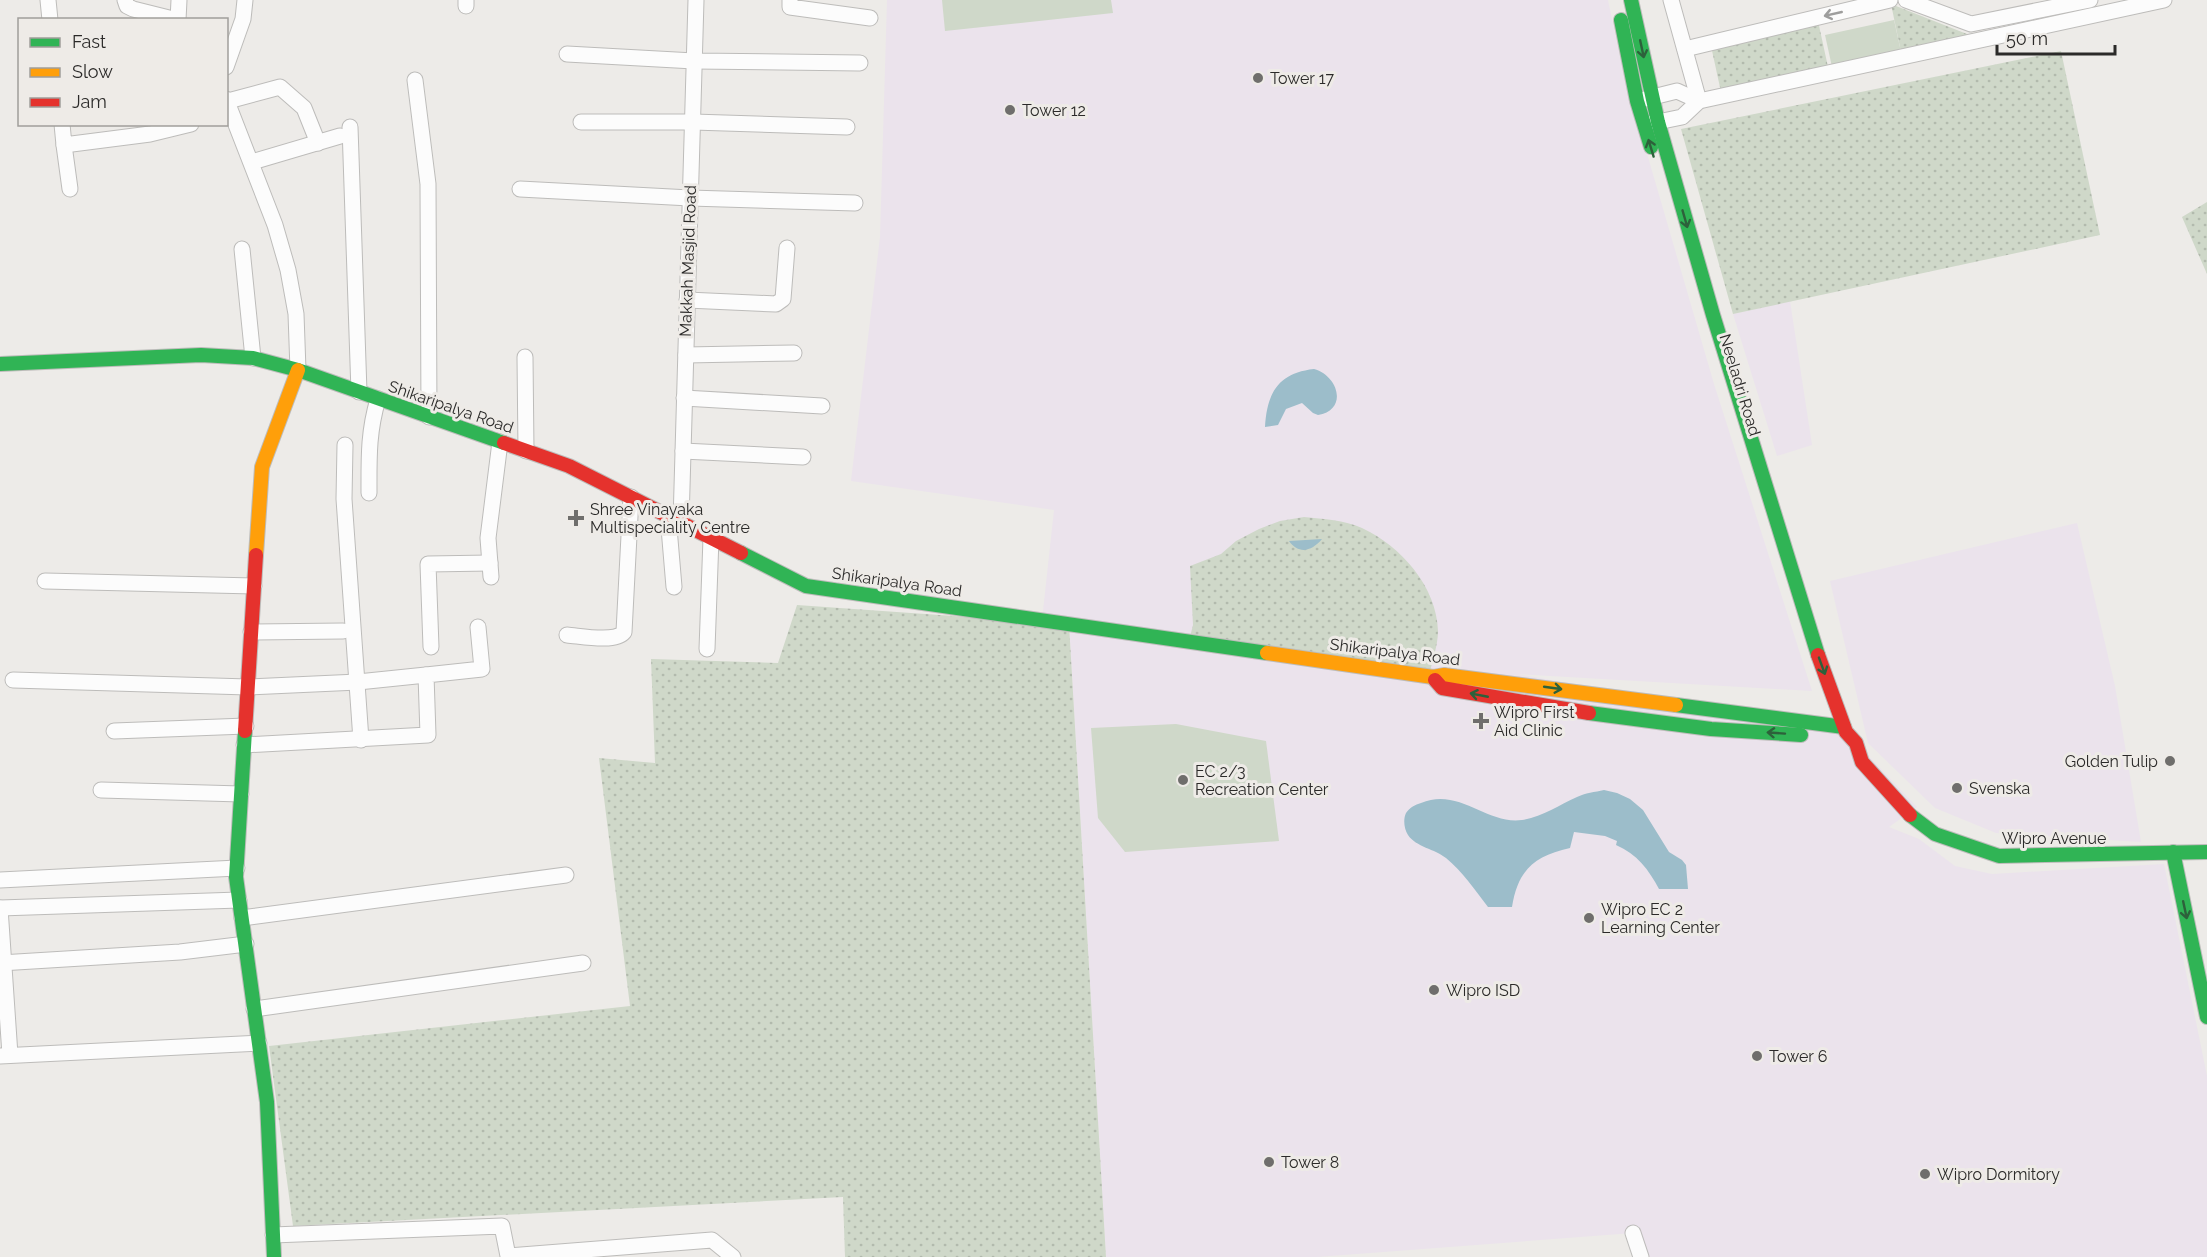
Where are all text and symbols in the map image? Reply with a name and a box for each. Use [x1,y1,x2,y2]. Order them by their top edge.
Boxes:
one-way arrow [1824,9,1843,21]
legend [18,18,228,126]
scale bar [1997,18,2116,56]
text: 50 m [2006,28,2048,49]
text: Fast [72,31,106,52]
one-way arrow [1636,39,1648,58]
text: Slow [72,61,113,82]
place label: Tower 17 [1270,69,1334,88]
marker: Tower 17 [1251,71,1265,85]
text: Jam [72,91,107,112]
place label: Tower 12 [1022,101,1086,120]
marker: Tower 12 [1003,103,1017,117]
one-way arrow [1645,139,1656,158]
street label: Makkah Masjid Road [676,185,700,337]
one-way arrow [1680,209,1692,228]
street label: Neeladri Road [1715,332,1765,438]
street label: Shikaripalya Road [386,377,516,437]
place label: Shree Vinayaka Multispeciality Centre [590,500,750,537]
marker: Shree Vinayaka Multispeciality Centre [567,509,585,527]
street label: Shikaripalya Road [831,563,963,601]
street label: Shikaripalya Road [1329,635,1461,669]
one-way arrow [1817,657,1828,675]
one-way arrow [1543,682,1562,693]
one-way arrow [1469,689,1489,700]
place label: Wipro First Aid Clinic [1494,703,1575,740]
marker: Wipro First Aid Clinic [1472,712,1490,730]
one-way arrow [1766,728,1786,739]
place label: Golden Tulip [2065,752,2158,771]
marker: Golden Tulip [2163,754,2177,768]
place label: EC 2/3 Recreation Center [1195,762,1329,799]
marker: EC 2/3 Recreation Center [1176,773,1190,787]
place label: Svenska [1969,779,2030,798]
marker: Svenska [1950,781,1964,795]
street label: Wipro Avenue [2002,829,2106,848]
place label: Wipro EC 2 Learning Center [1601,900,1720,937]
one-way arrow [2180,900,2192,919]
marker: Wipro EC 2 Learning Center [1582,911,1596,925]
place label: Wipro ISD [1446,981,1520,1000]
marker: Wipro ISD [1427,983,1441,997]
place label: Tower 6 [1769,1047,1827,1066]
marker: Tower 6 [1750,1049,1764,1063]
place label: Tower 8 [1281,1153,1339,1172]
marker: Tower 8 [1262,1155,1276,1169]
place label: Wipro Dormitory [1937,1165,2060,1184]
marker: Wipro Dormitory [1918,1167,1932,1181]

